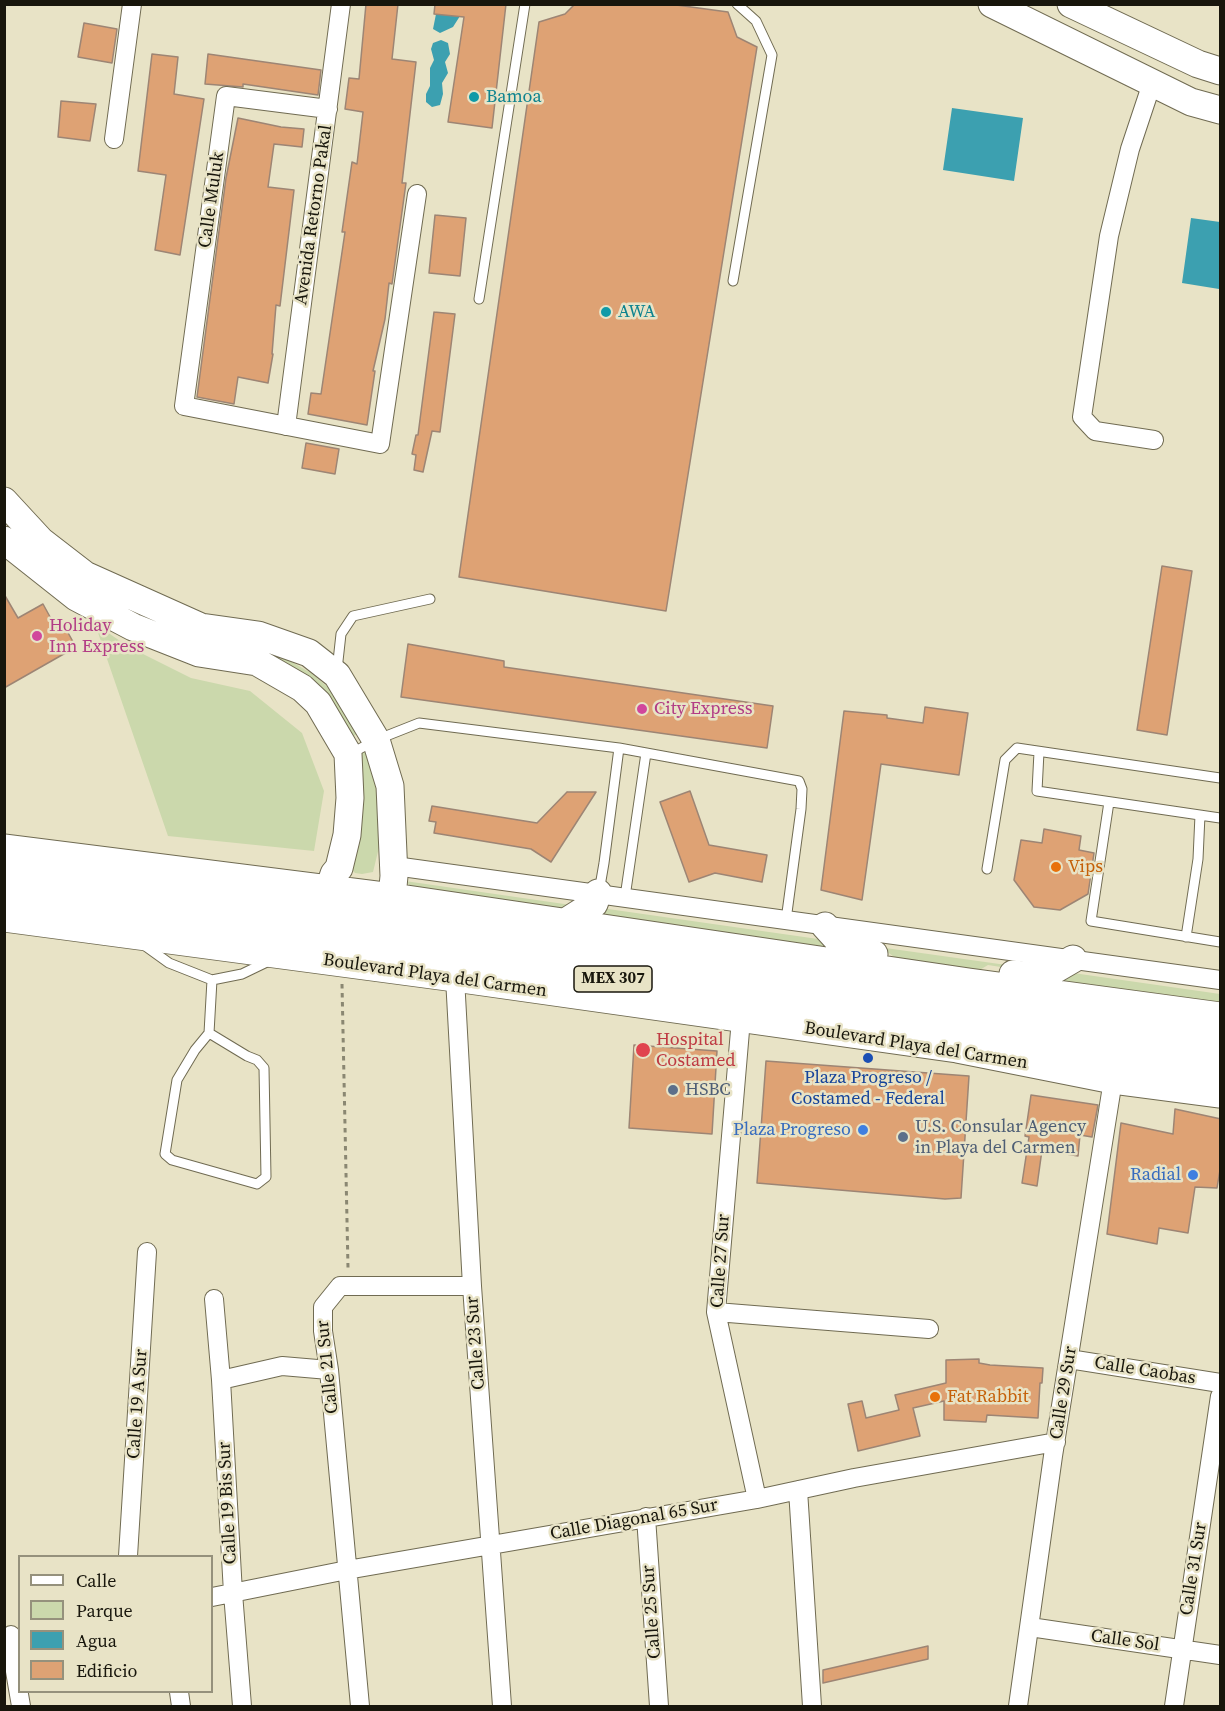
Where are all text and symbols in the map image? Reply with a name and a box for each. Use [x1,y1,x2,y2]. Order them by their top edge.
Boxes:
place label: Bamoa [486,86,542,108]
marker: Bamoa [467,90,481,104]
street label: Avenida Retorno Pakal [291,124,337,306]
street label: Calle Muluk [195,151,229,249]
place label: AWA [618,301,655,323]
marker: AWA [599,305,613,319]
place label: Holiday Inn Express [49,615,144,658]
marker: Holiday Inn Express [30,629,44,643]
place label: City Express [654,698,753,720]
marker: City Express [635,702,649,716]
place label: Vips [1068,856,1103,878]
marker: Vips [1049,860,1063,874]
street label: Boulevard Playa del Carmen [322,950,548,1002]
road number: MEX 307 [574,966,652,992]
street label: Boulevard Playa del Carmen [803,1018,1029,1074]
place label: Hospital Costamed [656,1029,736,1072]
marker: Hospital Costamed [634,1041,652,1059]
marker: Plaza Progreso / Costamed - Federal [861,1051,875,1065]
place label: Plaza Progreso / Costamed - Federal [791,1067,945,1110]
place label: HSBC [685,1079,731,1101]
marker: HSBC [666,1083,680,1097]
place label: U.S. Consular Agency in Playa del Carmen [915,1116,1086,1158]
place label: Plaza Progreso [733,1119,851,1141]
marker: Plaza Progreso [856,1123,870,1137]
marker: U.S. Consular Agency in Playa del Carmen [896,1130,910,1144]
place label: Radial [1130,1164,1181,1186]
marker: Radial [1186,1168,1200,1182]
street label: Calle 27 Sur [707,1213,735,1309]
street label: Calle 23 Sur [462,1295,490,1391]
street label: Calle 21 Sur [312,1319,344,1415]
street label: Calle 29 Sur [1046,1345,1082,1441]
street label: Calle 19 A Sur [123,1348,153,1460]
street label: Calle Caobas [1093,1352,1197,1390]
place label: Fat Rabbit [947,1386,1029,1408]
marker: Fat Rabbit [928,1390,942,1404]
street label: Calle 19 Bis Sur [214,1441,242,1565]
street label: Calle Diagonal 65 Sur [549,1495,719,1545]
street label: Calle 31 Sur [1176,1521,1212,1617]
legend [18,1555,213,1693]
street label: Calle 25 Sur [638,1564,666,1660]
text: Calle [76,1568,116,1593]
text: Parque [76,1598,133,1623]
street label: Calle Sol [1089,1626,1161,1656]
text: Agua [76,1628,117,1653]
text: Edificio [76,1658,137,1683]

